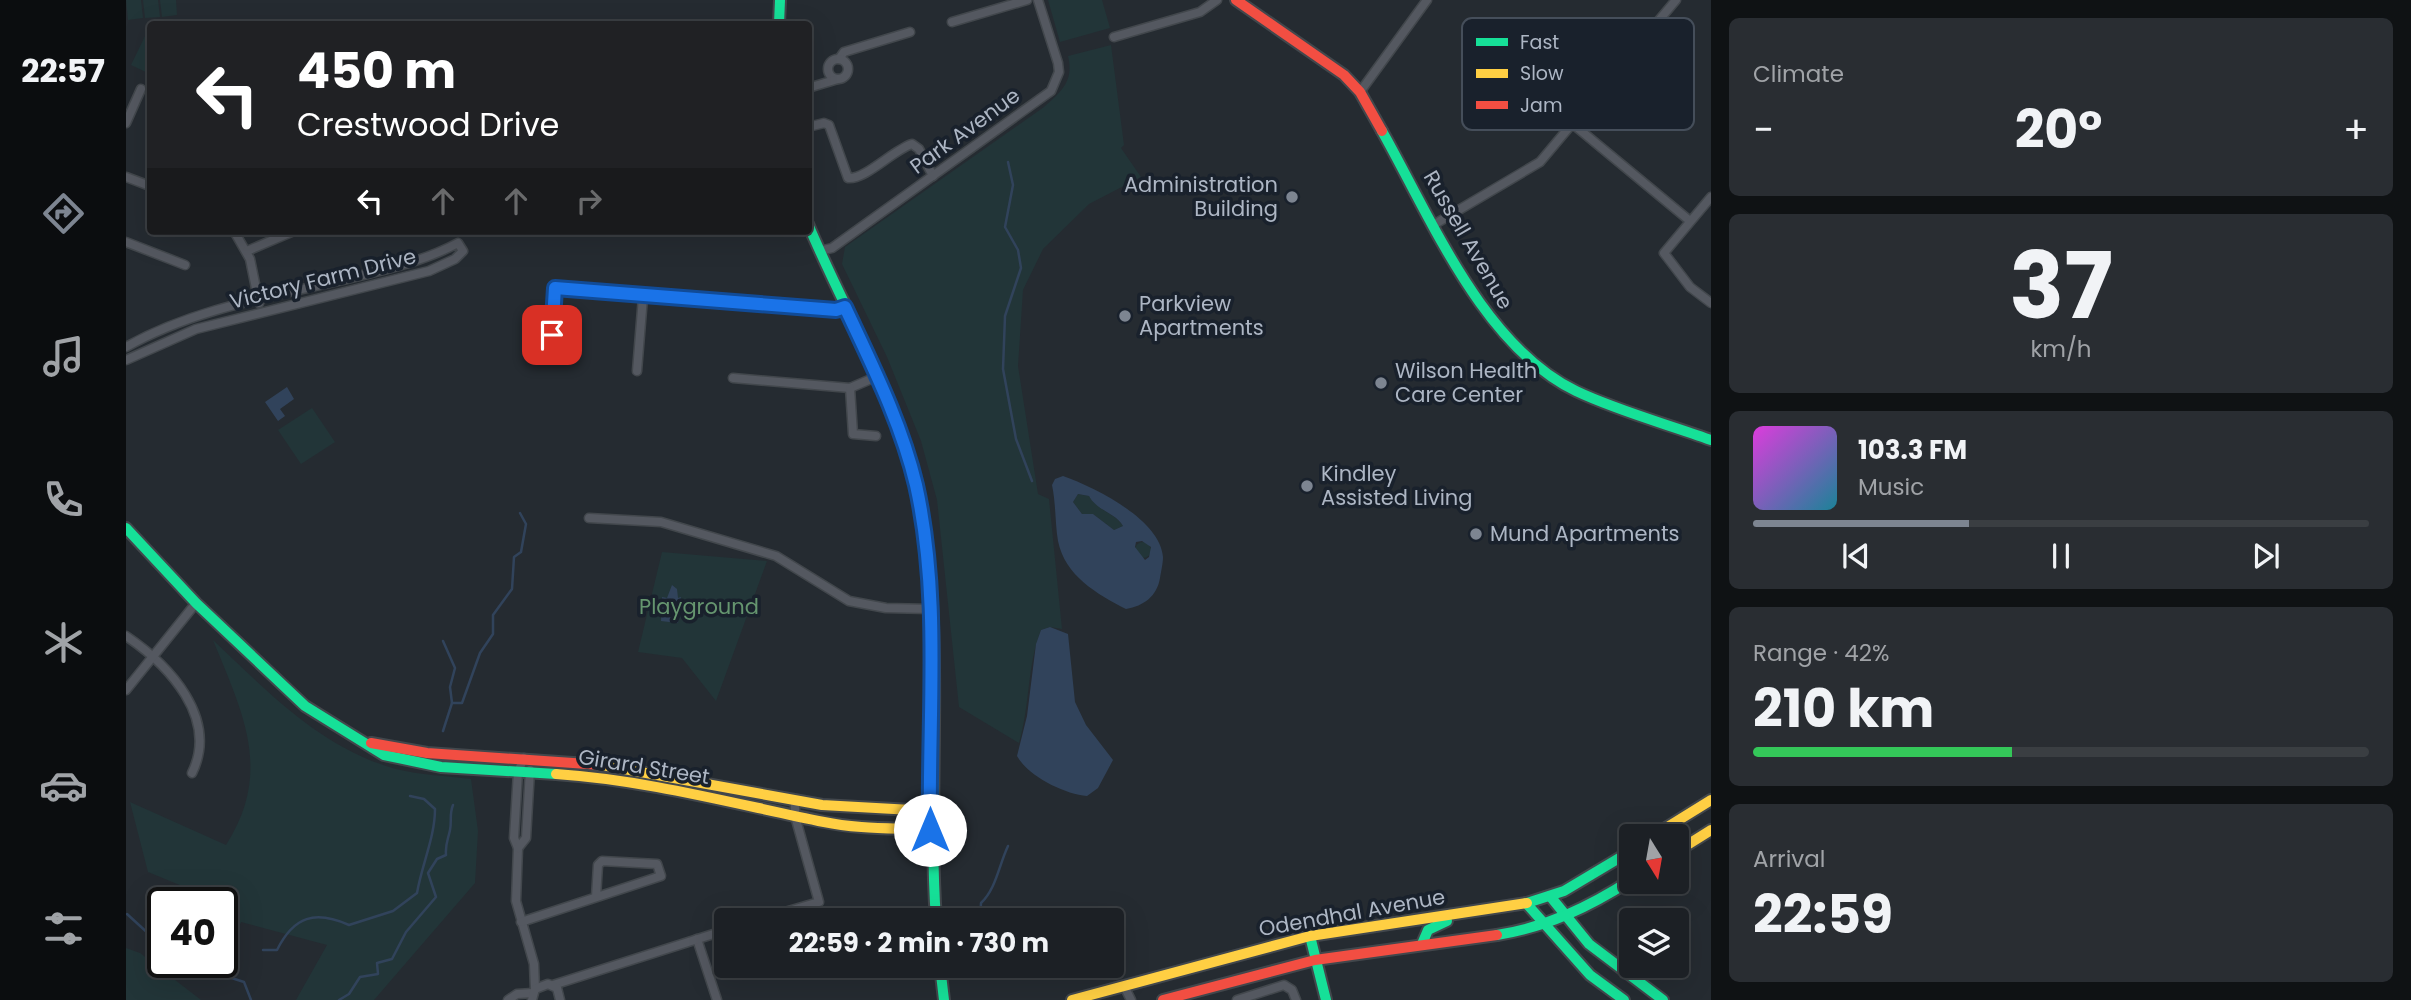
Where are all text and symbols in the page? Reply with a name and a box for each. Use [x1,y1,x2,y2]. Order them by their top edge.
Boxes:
legend [1462,18,1694,130]
text: Fast [1520,29,1559,56]
text: 450 m [297,37,456,105]
text: 22:57 [21,48,105,93]
icon: left [182,49,273,140]
text: Climate [1753,58,1844,90]
text: Slow [1520,60,1564,87]
street label: Park Avenue [904,81,1026,180]
text: Jam [1520,92,1562,119]
text: 20° [2015,93,2102,166]
text: Crestwood Drive [297,102,559,147]
text: − [1753,103,1774,156]
text: + [2343,103,2369,156]
street label: Russell Avenue [1417,165,1520,315]
place label: Administration Building [1124,170,1278,223]
icon: left [351,182,389,220]
icon: ahead [424,182,462,220]
icon: ahead [497,182,535,220]
icon: right [570,182,608,220]
icon: directions [39,189,88,238]
marker: Administration Building [1284,189,1300,205]
text: 37 [2009,222,2113,350]
street label: Victory Farm Drive [227,241,419,316]
place label: Parkview Apartments [1139,289,1264,342]
pin [522,305,582,365]
marker: Parkview Apartments [1117,308,1133,324]
icon: arrive [533,316,571,354]
icon: music [39,332,88,381]
text: km/h [2030,333,2092,365]
place label: Wilson Health Care Center [1395,356,1537,409]
marker: Wilson Health Care Center [1373,375,1389,391]
text: 103.3 FM [1858,432,1967,468]
place label: Kindley Assisted Living [1321,459,1473,512]
text: Music [1858,471,1924,503]
icon: phone [39,475,88,524]
marker: Kindley Assisted Living [1299,478,1315,494]
place label: Mund Apartments [1490,519,1679,548]
marker: Mund Apartments [1468,526,1484,542]
icon: previous [1837,537,1875,575]
icon: pause [2042,537,2080,575]
icon: next [2247,537,2285,575]
park label: Playground [639,592,759,621]
icon: climate [39,618,88,667]
text: Range · 42% [1753,637,1889,669]
text: 210 km [1753,672,1934,745]
street label: Girard Street [576,742,712,791]
icon: car [39,761,88,810]
position arrow [893,793,967,867]
north arrow [1619,824,1689,894]
map controls [1619,824,1689,978]
text: Arrival [1753,843,1825,875]
text: 22:59 [1753,878,1893,951]
street label: Odendhal Avenue [1257,882,1447,943]
speed limit sign: 40 [147,887,238,978]
icon: filters [39,904,88,953]
button: layers [1619,908,1689,978]
text: 22:59 · 2 min · 730 m [789,925,1049,961]

